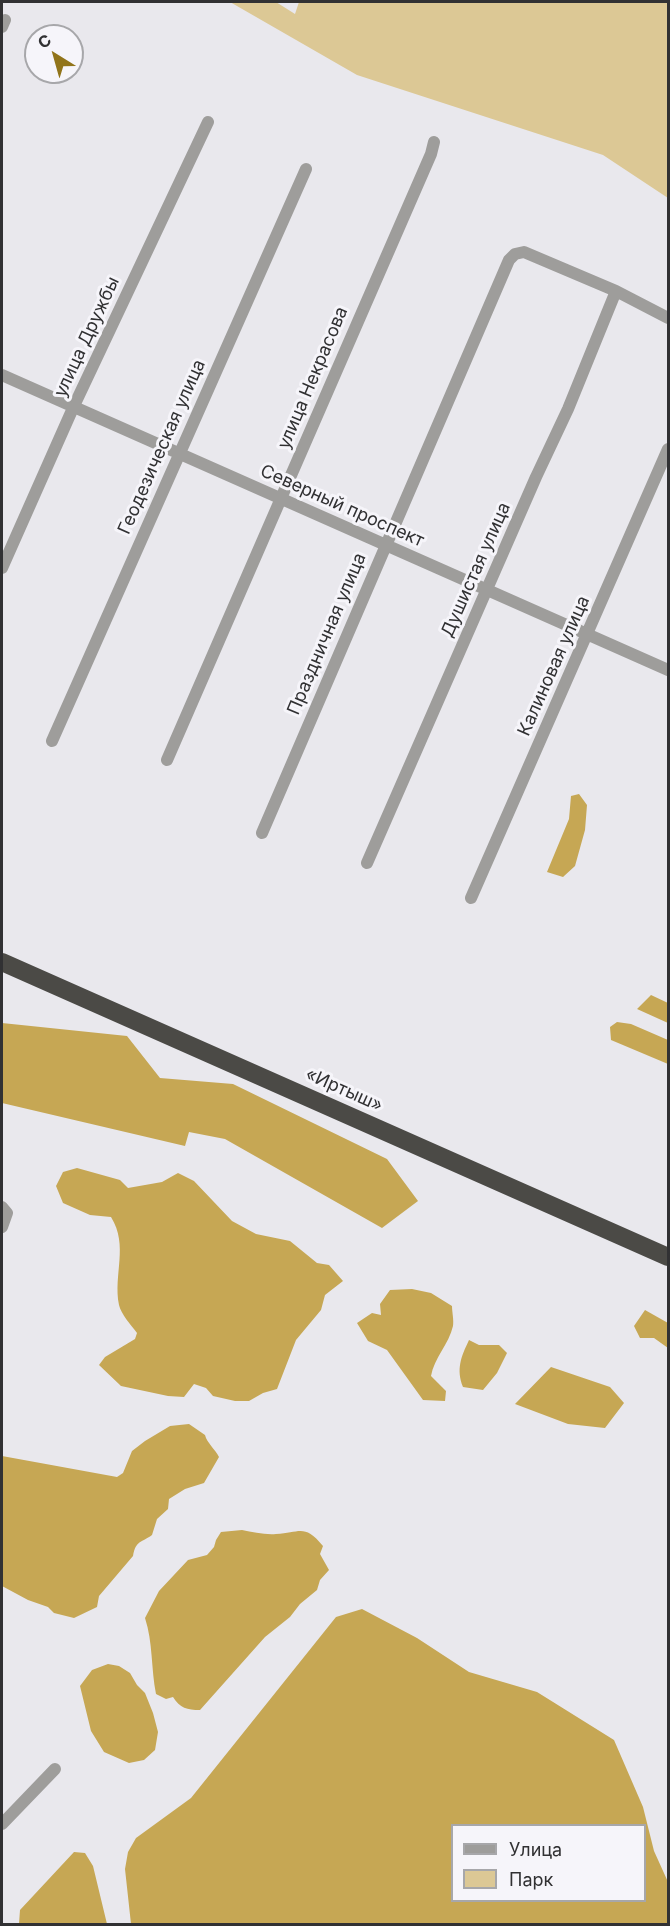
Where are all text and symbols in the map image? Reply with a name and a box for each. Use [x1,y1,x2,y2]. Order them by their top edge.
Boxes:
north arrow [24,24,84,84]
text: С [34,30,55,53]
street label: улица Дружбы [50,273,124,401]
street label: улица Некрасова [273,304,353,452]
street label: Геодезическая улица [114,356,210,538]
street label: Северный проспект [257,460,427,552]
street label: Душистая улица [437,499,515,641]
street label: Праздничная улица [283,550,371,718]
street label: Калиновая улица [513,593,595,739]
street label: «Иртыш» [302,1063,386,1117]
legend [451,1824,646,1902]
text: Улица [509,1839,562,1860]
text: Парк [509,1869,553,1890]

